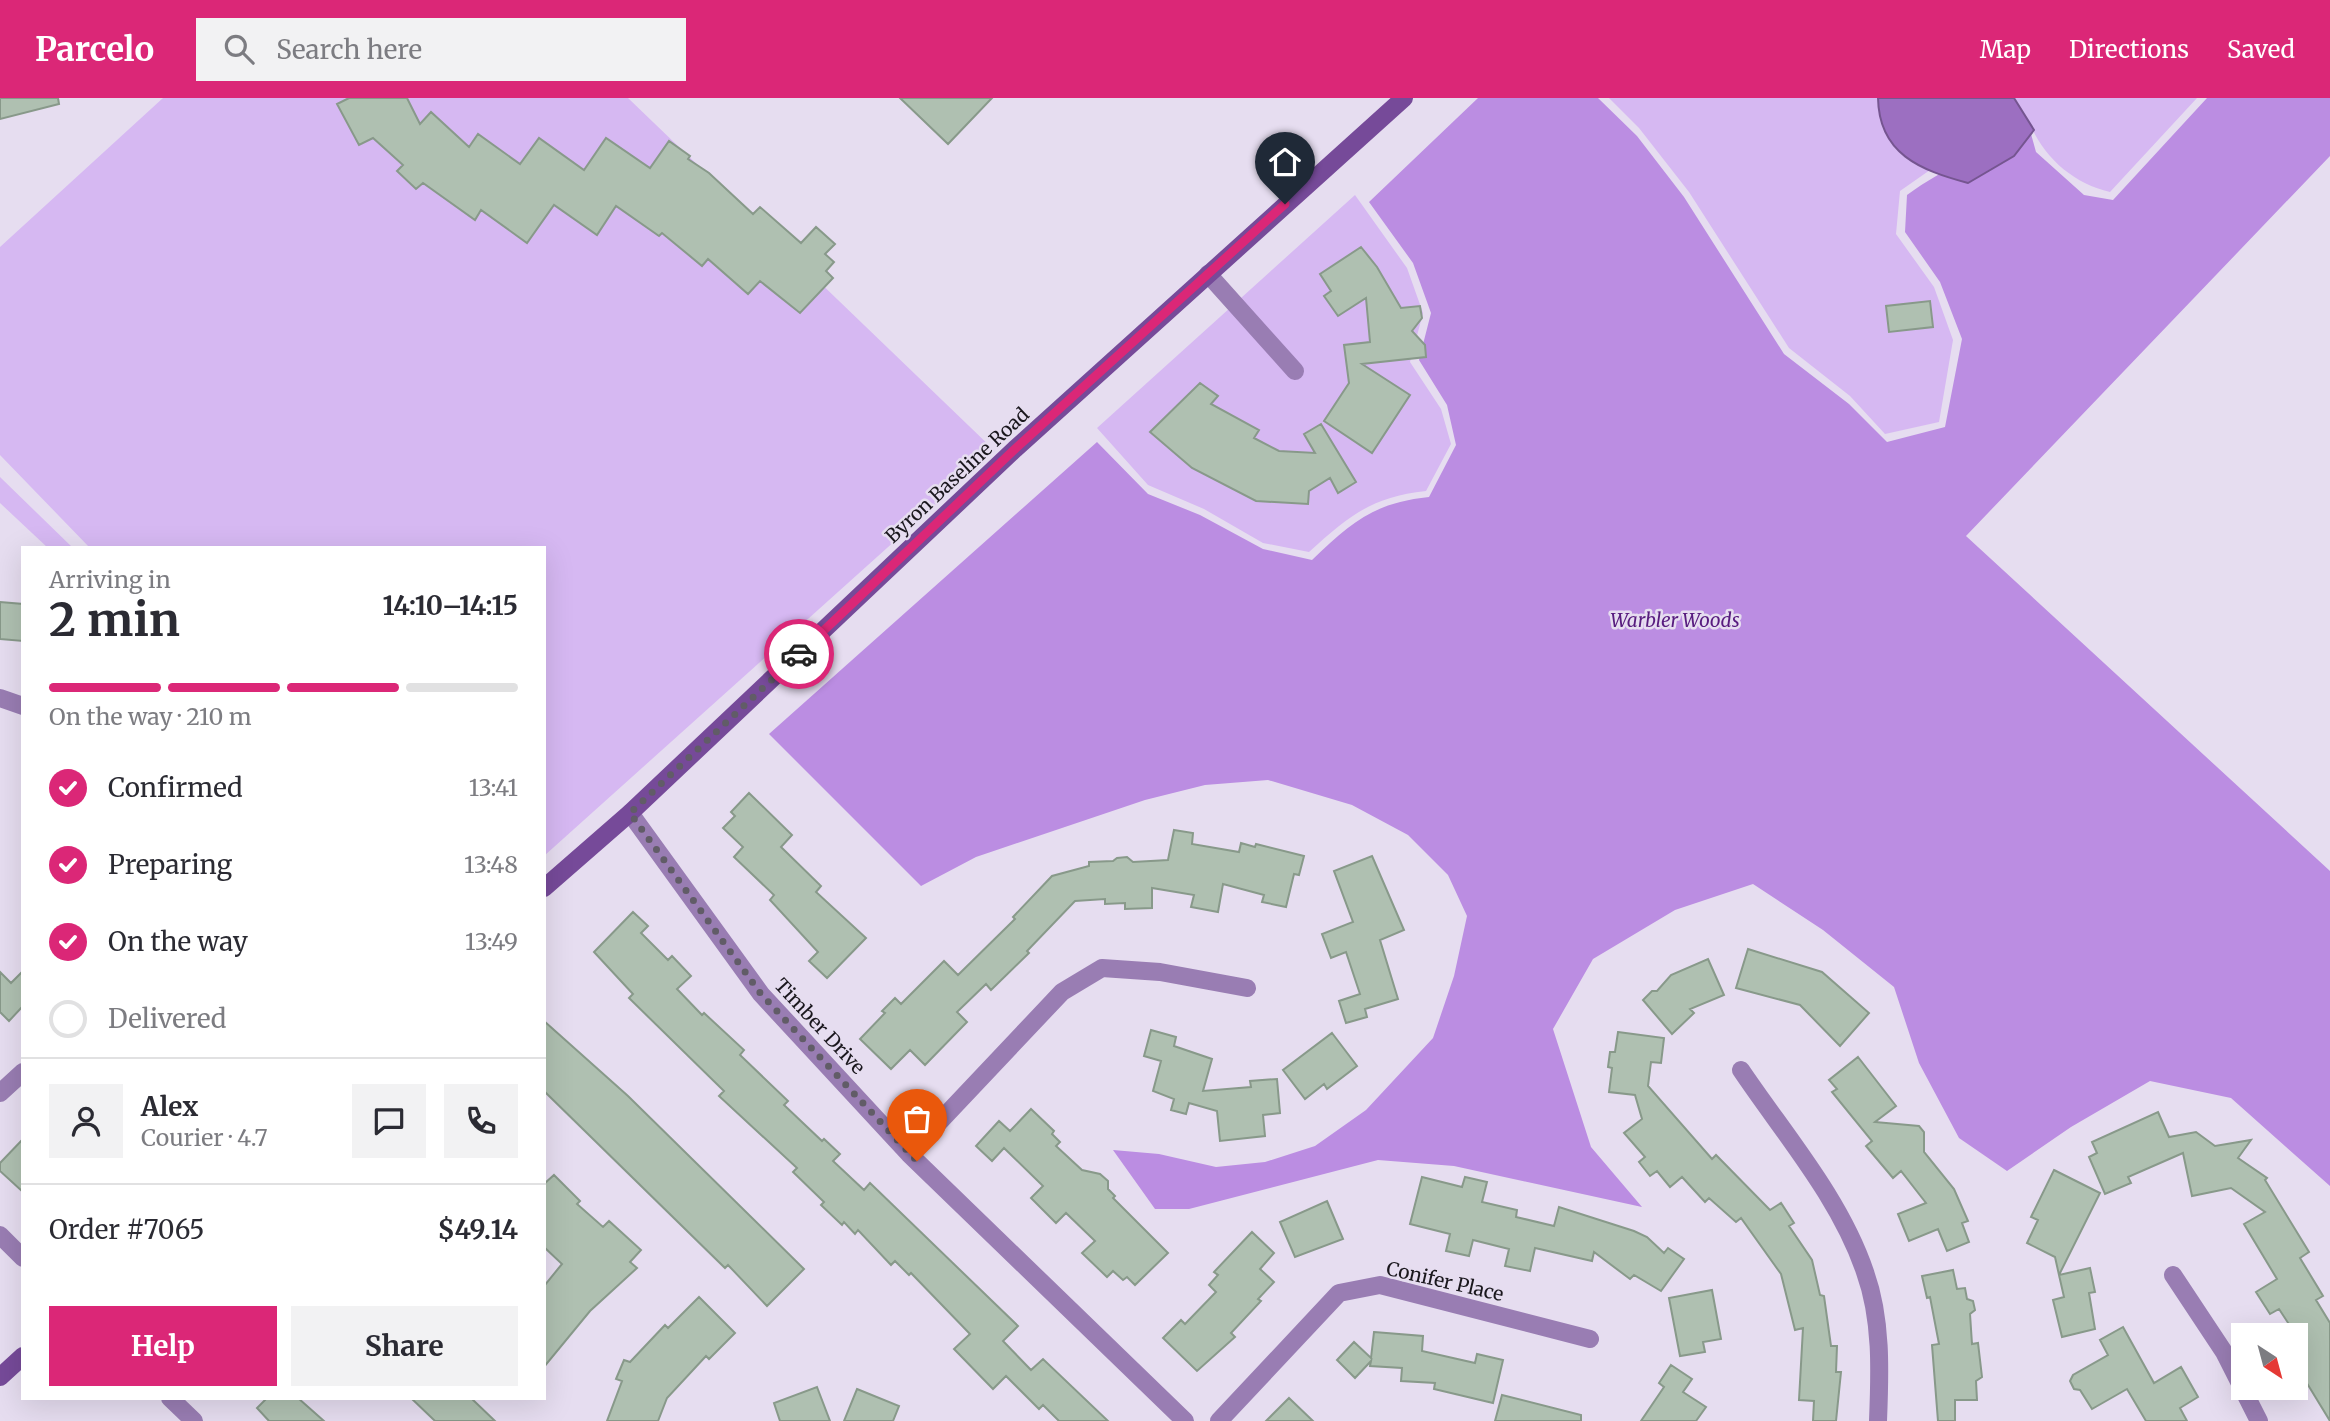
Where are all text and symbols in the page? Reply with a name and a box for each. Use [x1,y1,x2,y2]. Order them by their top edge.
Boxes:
search box [196,18,686,81]
text: Parcelo [35,29,154,70]
icon: search [220,30,258,68]
text: Search here [276,33,422,66]
text: Map [1980,34,2031,65]
text: Directions [2069,34,2189,65]
text: Saved [2227,34,2295,65]
pin [1255,132,1315,204]
icon: home [1266,143,1304,181]
street label: Byron Baseline Road [880,402,1034,548]
text: Arriving in [49,565,171,594]
text: 14:10–14:15 [383,589,518,622]
text: 2 min [49,591,180,649]
park label: Warbler Woods [1610,608,1740,632]
courier [764,619,834,689]
icon: car [780,635,818,673]
text: On the way · 210 m [49,702,252,731]
icon: check [49,769,87,807]
text: Confirmed [108,771,243,804]
text: 13:41 [469,773,518,802]
icon: check [49,846,87,884]
text: Preparing [108,848,232,881]
text: 13:48 [464,850,518,879]
icon: check [49,923,87,961]
text: On the way [108,925,248,958]
text: 13:49 [465,927,518,956]
street label: Timber Drive [770,973,871,1079]
text: Delivered [108,1002,227,1035]
button: person [49,1084,123,1158]
button: chat [352,1084,426,1158]
button: phone [444,1084,518,1158]
pin [887,1089,947,1161]
text: Alex [141,1090,198,1123]
icon: bag [898,1100,936,1138]
text: Courier · 4.7 [141,1123,268,1152]
text: Order #7065 [49,1213,204,1246]
text: $49.14 [437,1213,518,1246]
street label: Conifer Place [1384,1256,1506,1306]
button: Help [49,1306,277,1386]
button: Share [291,1306,518,1386]
north arrow [2231,1323,2308,1400]
map controls [2231,1323,2308,1400]

